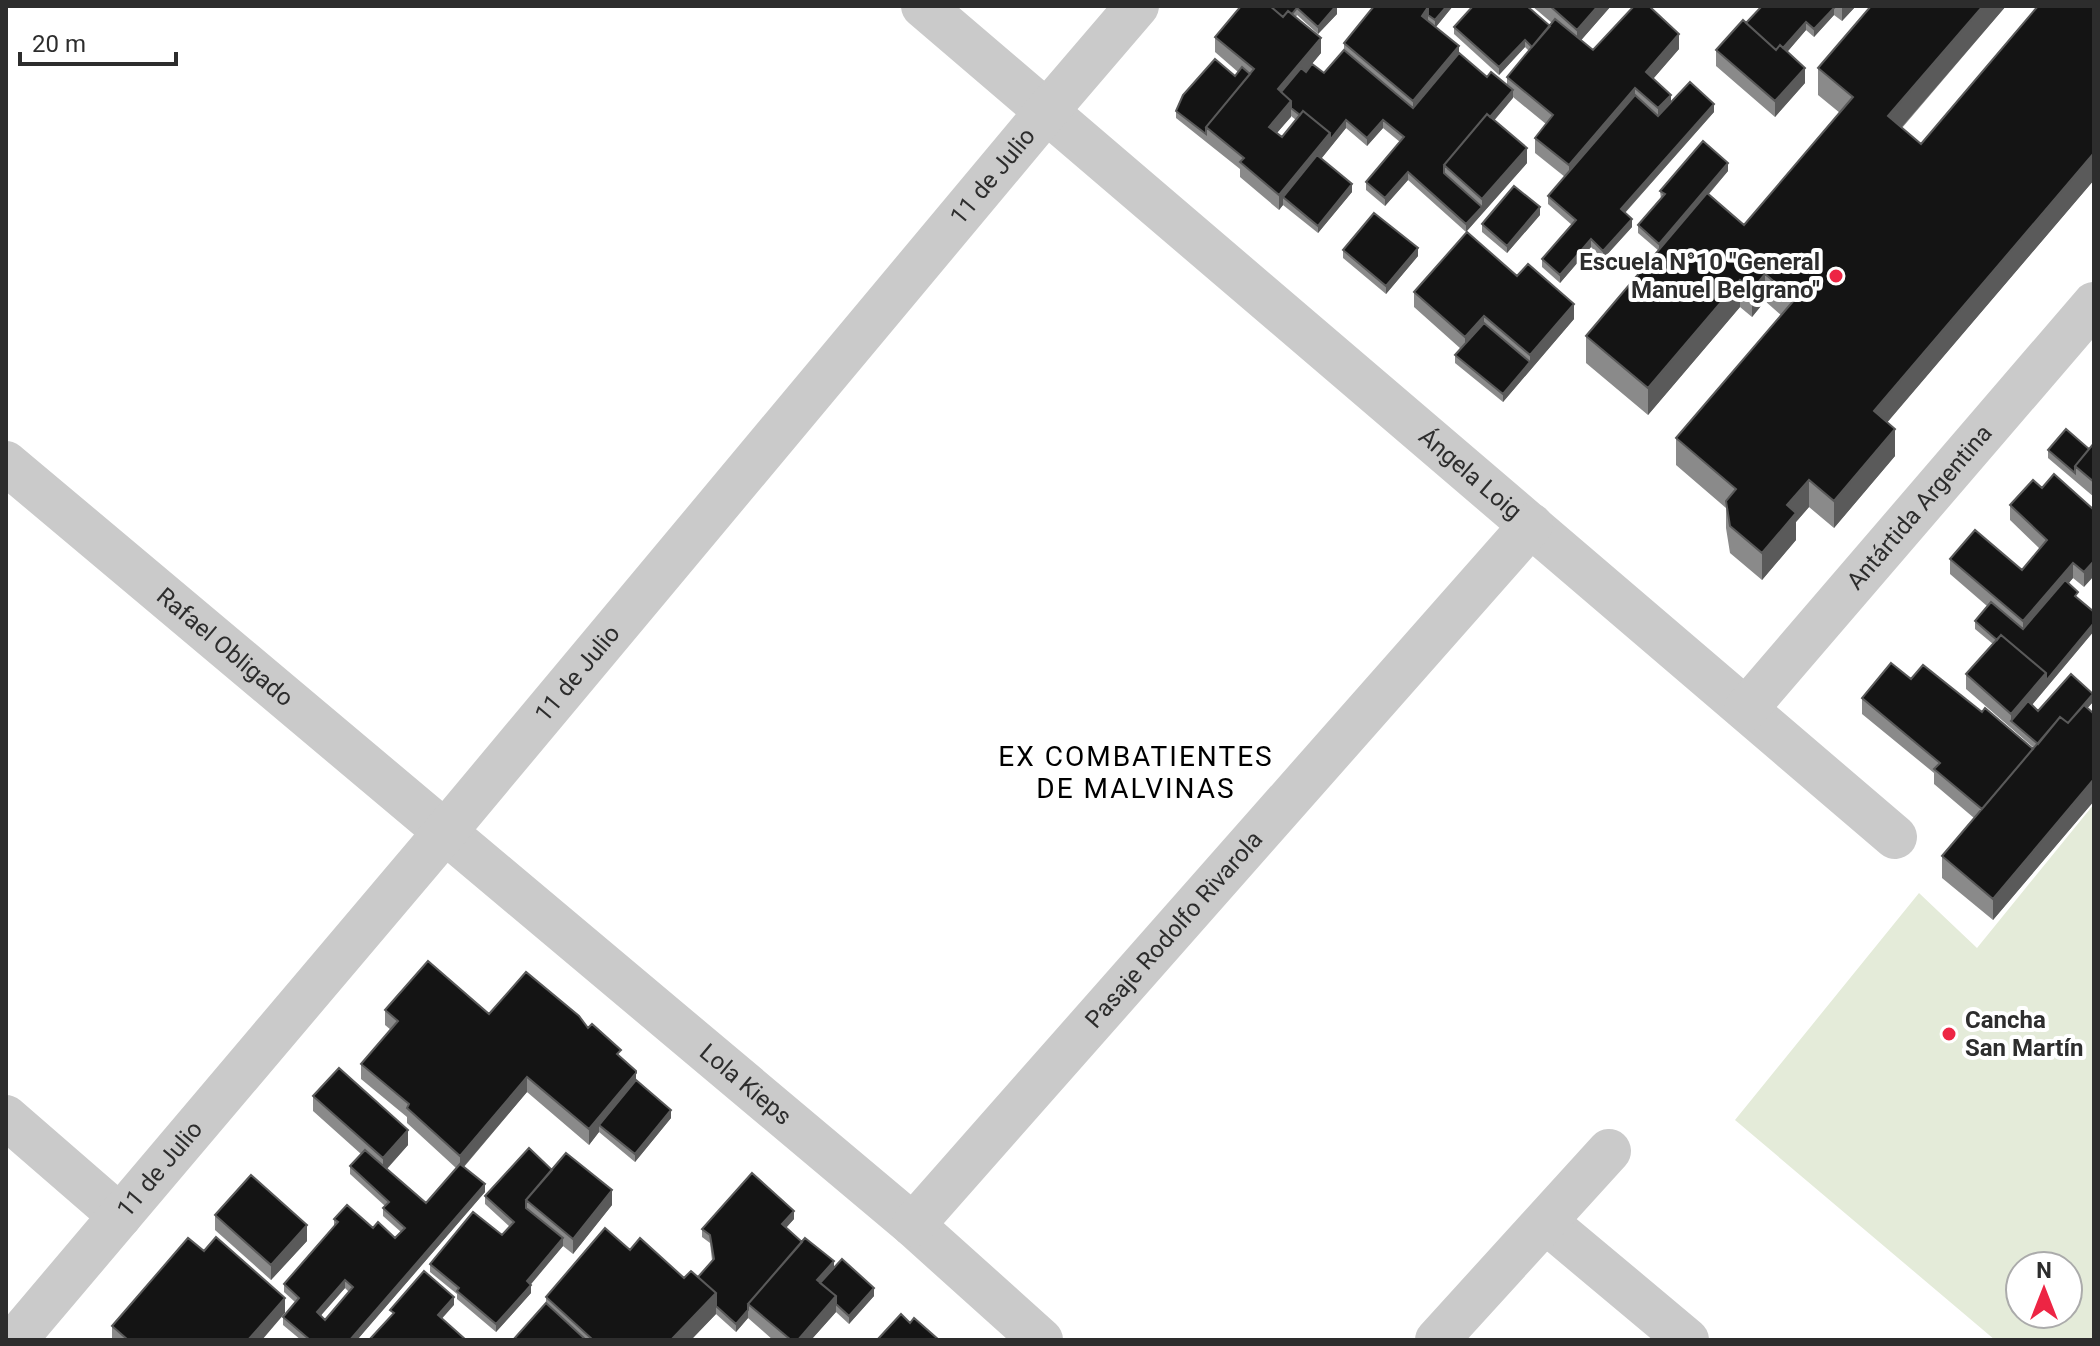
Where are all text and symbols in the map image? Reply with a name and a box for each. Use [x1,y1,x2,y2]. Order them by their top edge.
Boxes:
scale bar [20,16,176,66]
text: 20 m [32,30,86,58]
street label: 11 de Julio [944,122,1041,230]
place label: Escuela N°10 "General Manuel Belgrano" [1579,248,1820,304]
marker: Escuela N°10 "General Manuel Belgrano" [1827,267,1845,285]
street label: Antártida Argentina [1841,419,1998,595]
street label: Ángela Loig [1413,422,1527,525]
street label: Rafael Obligado [151,582,299,712]
street label: 11 de Julio [529,620,626,727]
district label: EX COMBATIENTES DE MALVINAS [998,740,1274,805]
street label: Pasaje Rodolfo Rivarola [1079,825,1268,1034]
place label: Cancha San Martín [1965,1006,2083,1062]
marker: Cancha San Martín [1940,1025,1958,1043]
street label: Lola Kieps [694,1038,797,1131]
street label: 11 de Julio [111,1115,208,1223]
north arrow [2004,1250,2084,1330]
text: N [2036,1258,2052,1283]

